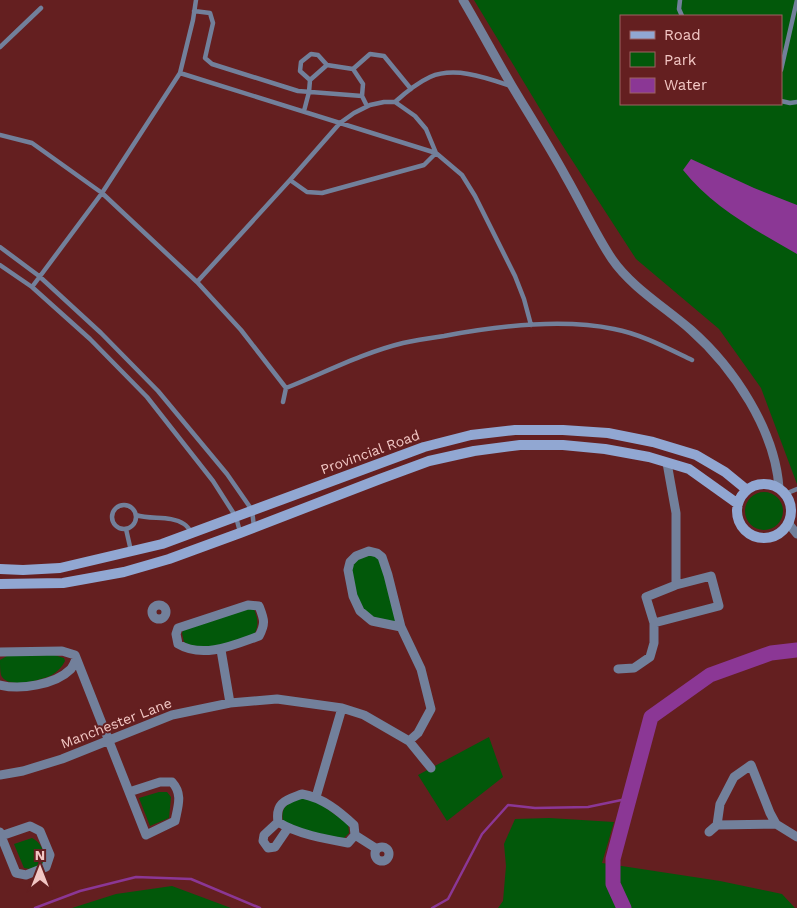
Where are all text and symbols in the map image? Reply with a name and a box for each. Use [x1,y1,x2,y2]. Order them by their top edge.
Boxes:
legend [620,15,782,105]
text: Road [664,26,701,44]
text: Park [664,51,697,69]
text: Water [664,76,707,94]
street label: Provincial Road [318,427,422,477]
street label: Manchester Lane [58,694,174,752]
north arrow [15,843,65,893]
text: N [35,847,45,863]

